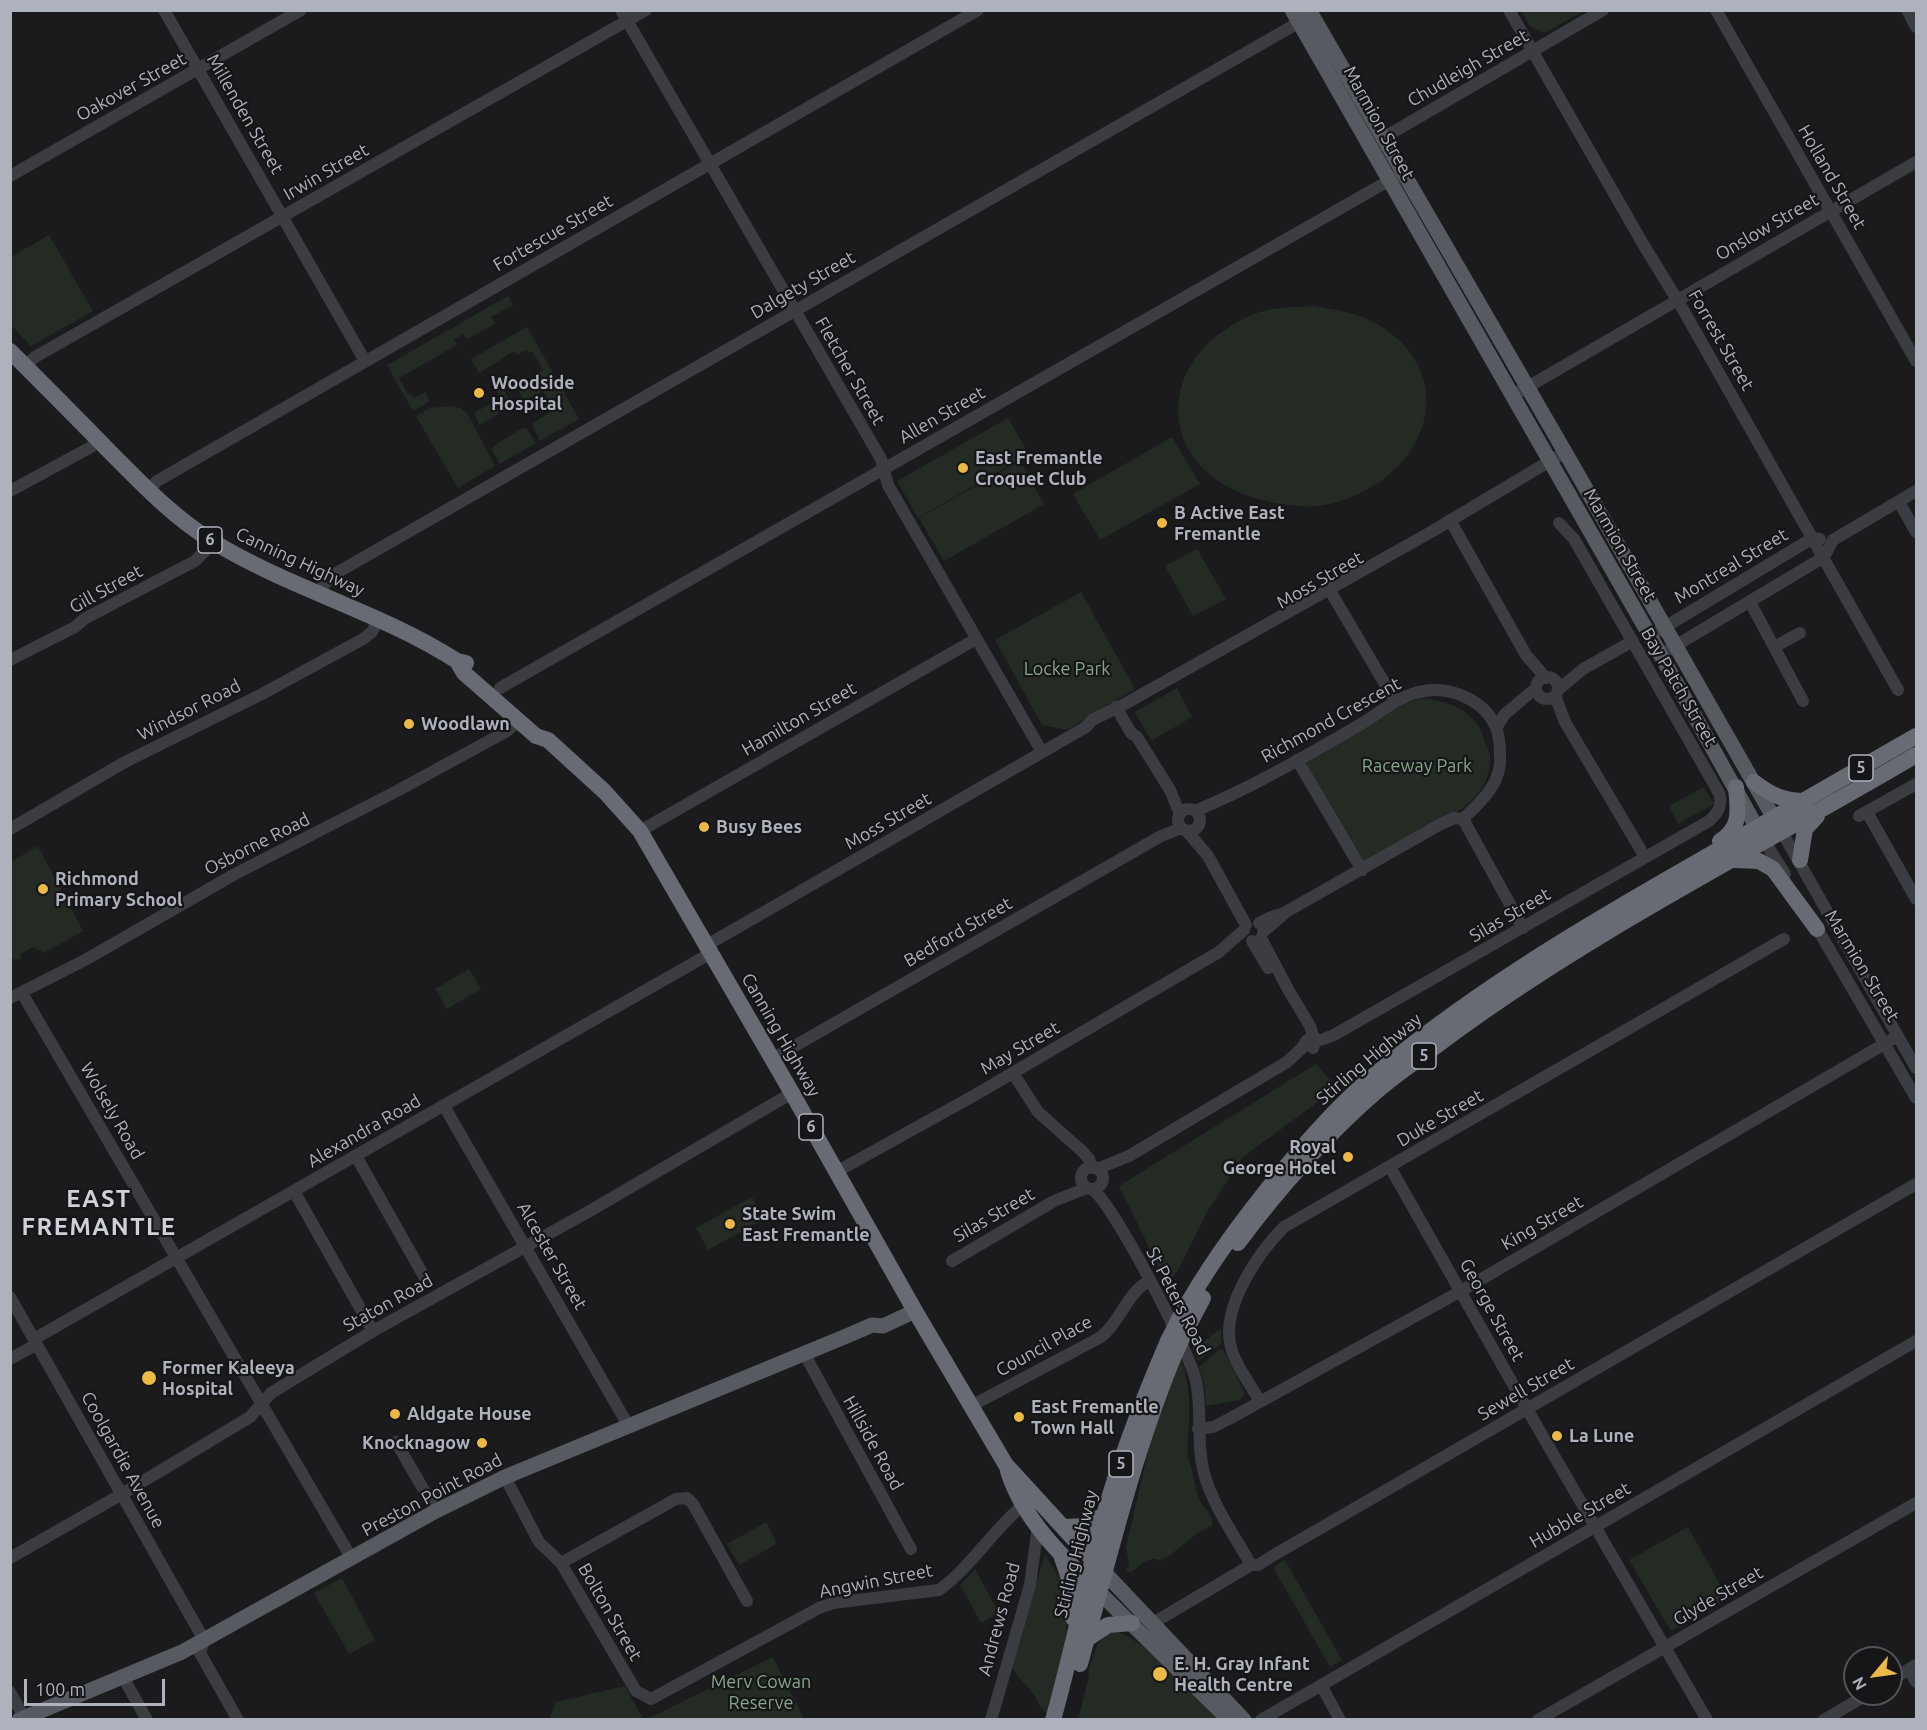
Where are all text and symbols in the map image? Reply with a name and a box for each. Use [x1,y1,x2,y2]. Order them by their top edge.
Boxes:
street label: Chudleigh Street [1404,25,1532,111]
street label: Oakover Street [72,48,190,126]
street label: Millenden Street [202,50,288,178]
street label: Marmion Street [1339,62,1419,184]
street label: Holland Street [1793,121,1871,233]
street label: Irwin Street [280,139,372,205]
street label: Onslow Street [1712,189,1822,265]
street label: Fortescue Street [489,190,617,276]
street label: Dalgety Street [747,246,859,324]
street label: Forrest Street [1683,286,1759,394]
street label: Fletcher Street [810,313,890,429]
place label: Woodside Hospital [491,372,575,415]
street label: Allen Street [895,382,989,448]
marker: Woodside Hospital [472,386,486,400]
place label: East Fremantle Croquet Club [975,447,1103,490]
marker: East Fremantle Croquet Club [956,461,970,475]
street label: Marmion Street [1579,485,1661,605]
place label: B Active East Fremantle [1174,502,1285,544]
marker: B Active East Fremantle [1155,516,1169,530]
street label: Canning Highway [232,523,368,601]
street label: Montreal Street [1670,524,1792,608]
road number: 6 [198,527,222,553]
street label: Moss Street [1273,547,1367,613]
street label: Gill Street [66,560,146,618]
street label: Bay Patch Street [1636,624,1722,750]
park label: Locke Park [1024,658,1110,680]
street label: Richmond Crescent [1257,673,1405,767]
street label: Windsor Road [134,675,244,745]
street label: Hamilton Street [738,677,860,761]
place label: Woodlawn [421,713,510,735]
marker: Woodlawn [402,717,416,731]
park label: Raceway Park [1362,755,1472,777]
road number: 5 [1849,755,1873,781]
street label: Moss Street [841,788,935,854]
street label: Osborne Road [201,808,313,880]
place label: Busy Bees [716,816,802,838]
marker: Busy Bees [697,820,711,834]
place label: Richmond Primary School [55,868,183,910]
marker: Richmond Primary School [36,882,50,896]
street label: Silas Street [1466,883,1554,947]
street label: Bedford Street [900,892,1016,972]
street label: Marmion Street [1820,906,1904,1026]
street label: Canning Highway [737,969,825,1101]
street label: Stirling Highway [1312,1009,1426,1109]
street label: May Street [977,1017,1063,1079]
road number: 5 [1412,1043,1436,1069]
street label: Wolsely Road [76,1059,148,1163]
street label: Duke Street [1393,1085,1487,1151]
street label: Alexandra Road [304,1090,424,1172]
road number: 6 [799,1114,823,1140]
place label: Royal George Hotel [1223,1136,1336,1178]
marker: Royal George Hotel [1341,1150,1355,1164]
street label: Silas Street [950,1183,1038,1247]
district label: EAST FREMANTLE [21,1185,177,1241]
street label: King Street [1497,1191,1587,1255]
street label: Alcester Street [512,1198,592,1314]
place label: State Swim East Fremantle [742,1203,870,1246]
marker: State Swim East Fremantle [723,1217,737,1231]
street label: St Peters Road [1142,1243,1214,1359]
street label: George Street [1455,1255,1529,1365]
street label: Staton Road [339,1270,437,1336]
street label: Council Place [992,1311,1096,1381]
street label: Sewell Street [1474,1353,1578,1425]
place label: Former Kaleeya Hospital [162,1357,295,1400]
marker: Former Kaleeya Hospital [140,1369,158,1387]
street label: Coolgardie Avenue [77,1388,169,1532]
street label: Hillside Road [838,1392,908,1494]
place label: East Fremantle Town Hall [1031,1396,1159,1438]
place label: Aldgate House [407,1403,532,1425]
marker: Aldgate House [388,1407,402,1421]
marker: East Fremantle Town Hall [1012,1410,1026,1424]
place label: La Lune [1569,1425,1634,1447]
marker: La Lune [1550,1429,1564,1443]
place label: Knocknagow [362,1432,470,1454]
marker: Knocknagow [475,1436,489,1450]
street label: Preston Point Road [358,1449,506,1541]
road number: 5 [1109,1451,1133,1477]
street label: Hubble Street [1526,1477,1634,1553]
street label: Stirling Highway [1050,1488,1102,1620]
street label: Bolton Street [573,1559,647,1665]
street label: Angwin Street [817,1559,935,1603]
street label: Andrews Road [973,1560,1025,1678]
street label: Glyde Street [1669,1562,1767,1630]
north arrow [1843,1646,1903,1706]
place label: E. H. Gray Infant Health Centre [1174,1653,1310,1696]
marker: E. H. Gray Infant Health Centre [1151,1665,1169,1683]
scale bar [27,1667,168,1705]
park label: Merv Cowan Reserve [711,1671,811,1714]
text: N [1848,1674,1870,1693]
text: 100 m [35,1679,85,1699]

